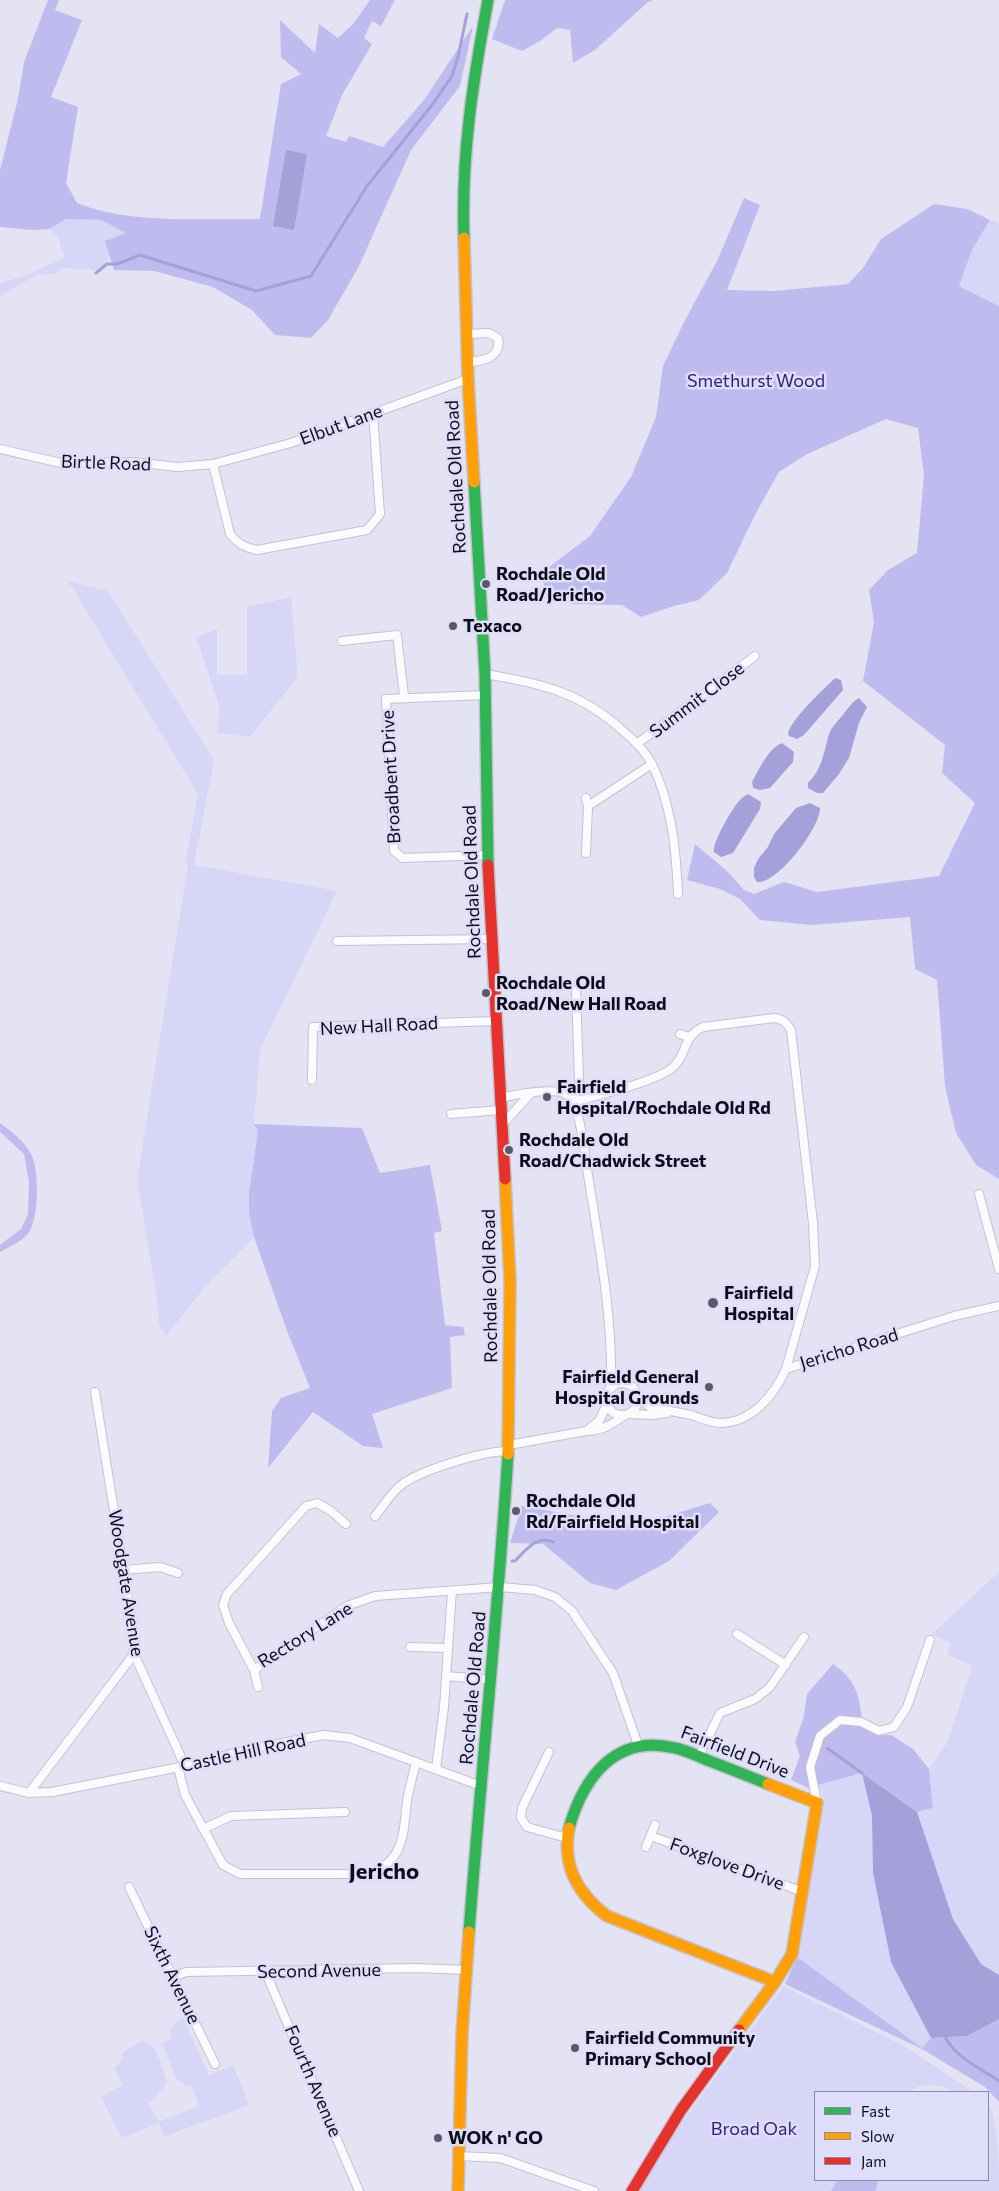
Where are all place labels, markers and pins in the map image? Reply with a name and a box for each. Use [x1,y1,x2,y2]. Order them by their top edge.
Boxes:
place label: Rochdale Old Road/Jericho [496,563,606,606]
marker: Rochdale Old Road/Jericho [480,578,492,590]
place label: Texaco [463,615,522,637]
marker: Texaco [447,620,459,632]
place label: Rochdale Old Road/New Hall Road [496,972,667,1014]
marker: Rochdale Old Road/New Hall Road [480,987,492,999]
place label: Fairfield Hospital/Rochdale Old Rd [557,1076,771,1118]
marker: Fairfield Hospital/Rochdale Old Rd [541,1091,553,1103]
place label: Rochdale Old Road/Chadwick Street [519,1129,706,1172]
marker: Rochdale Old Road/Chadwick Street [503,1144,515,1156]
place label: Fairfield Hospital [724,1282,794,1325]
marker: Fairfield Hospital [706,1296,720,1310]
place label: Fairfield General Hospital Grounds [555,1366,699,1408]
marker: Fairfield General Hospital Grounds [703,1381,715,1393]
place label: Rochdale Old Rd/Fairfield Hospital [526,1490,699,1532]
marker: Rochdale Old Rd/Fairfield Hospital [510,1505,522,1517]
place label: Fairfield Community Primary School [585,2027,755,2070]
marker: Fairfield Community Primary School [569,2042,581,2054]
place label: WOK n' GO [448,2127,543,2149]
marker: WOK n' GO [432,2132,444,2144]

